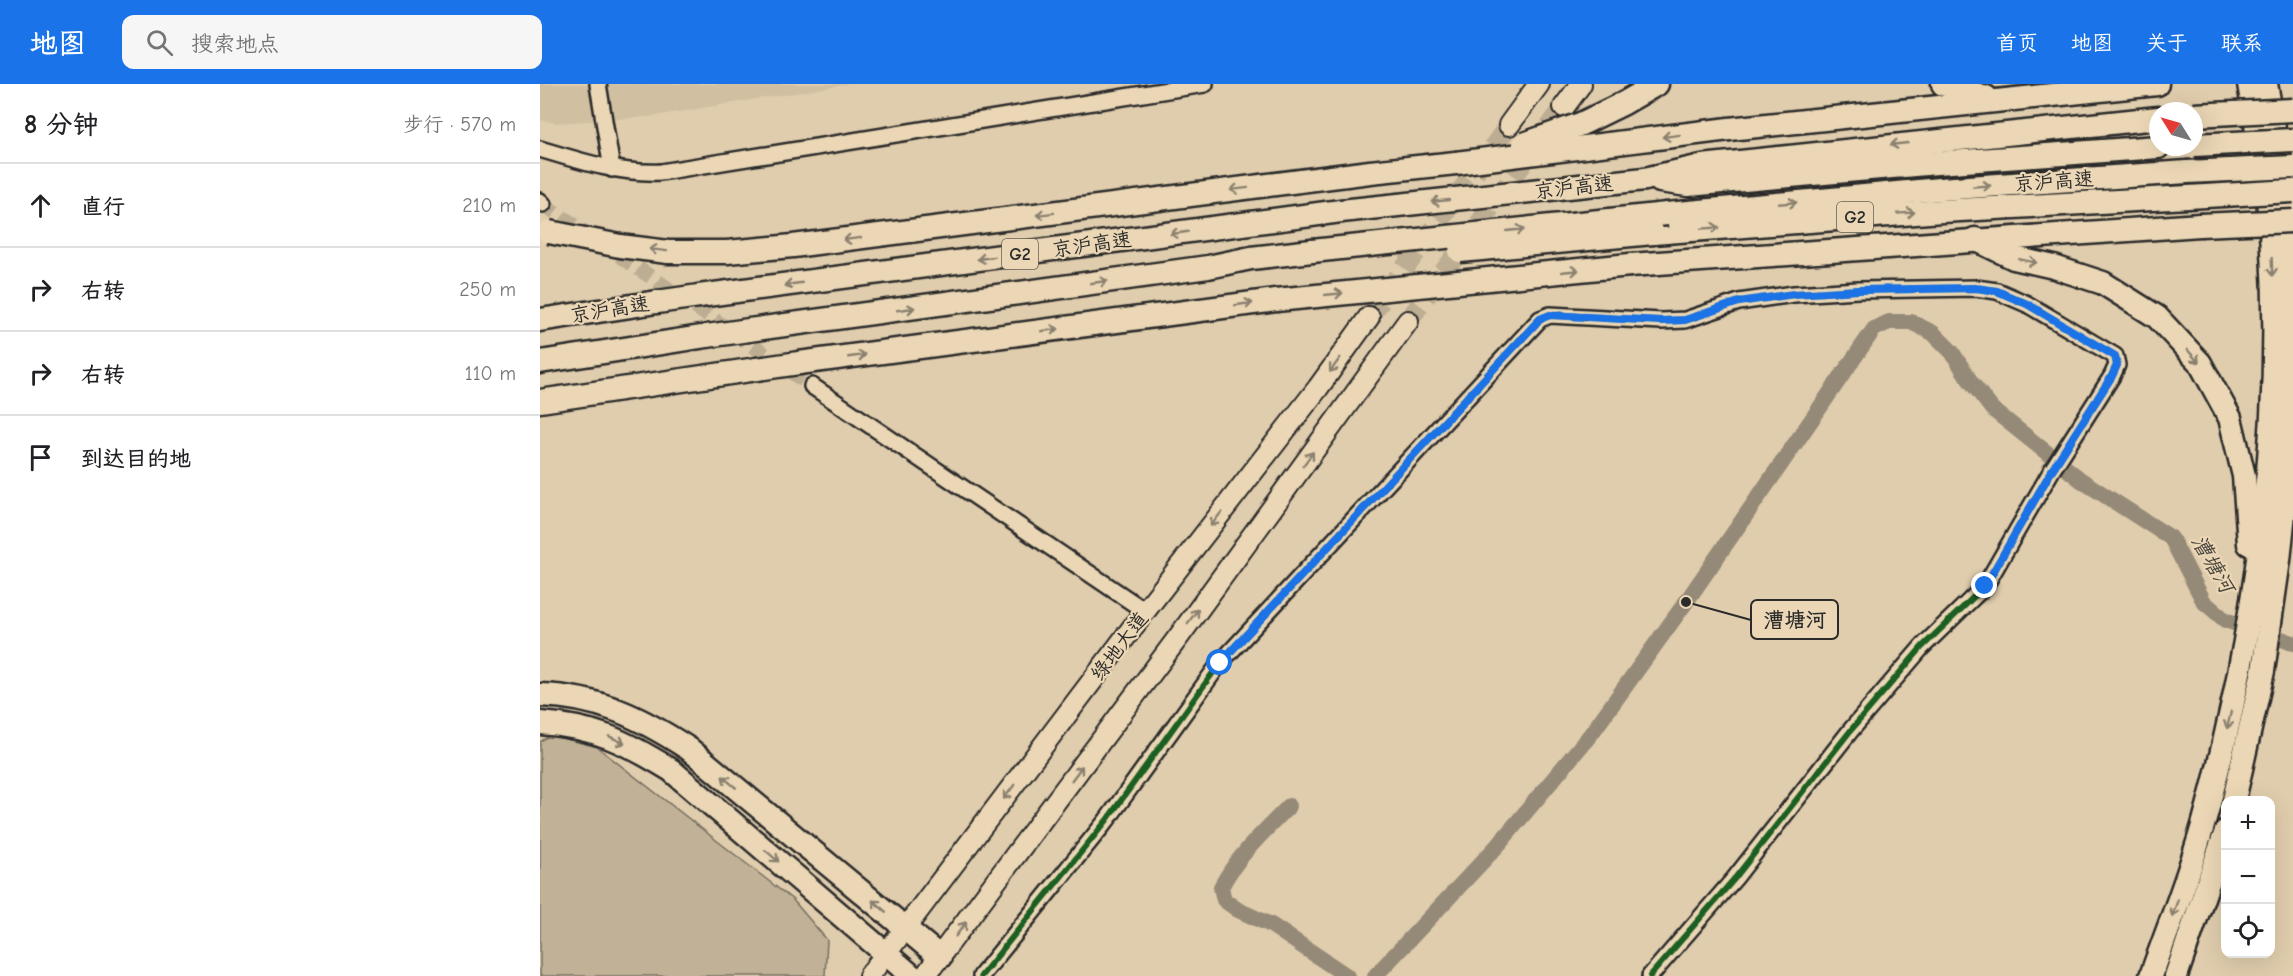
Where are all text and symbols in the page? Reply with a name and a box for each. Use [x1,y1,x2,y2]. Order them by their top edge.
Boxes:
search box [122,15,542,69]
icon: search [143,26,176,59]
text: 地图 [30,28,86,60]
text: 搜索地点 [191,31,279,57]
text: 首页 [1996,31,2038,55]
text: 地图 [2071,31,2113,55]
text: 关于 [2146,31,2188,55]
text: 联系 [2221,31,2263,55]
north arrow [2149,102,2203,156]
text: 8 分钟 [24,110,99,140]
text: 步行 · 570 m [403,113,516,136]
one-way arrow [1661,131,1681,142]
one-way arrow [1890,139,1910,150]
street label: 京沪高速 [2013,167,2095,196]
street label: 京沪高速 [1533,172,1615,203]
one-way arrow [1972,180,1992,191]
one-way arrow [1229,183,1249,194]
icon: ahead [24,189,57,222]
text: 直行 [81,194,125,220]
text: 210 m [462,194,516,217]
one-way arrow [1431,196,1451,207]
one-way arrow [1777,197,1797,208]
road number: G2 [1837,202,1873,232]
one-way arrow [1036,208,1056,219]
one-way arrow [1895,208,1915,219]
one-way arrow [1701,222,1721,233]
one-way arrow [1506,224,1525,235]
one-way arrow [1170,227,1190,238]
street label: 京沪高速 [1051,228,1133,261]
one-way arrow [843,233,862,244]
road number: G2 [1002,239,1038,269]
one-way arrow [648,245,668,256]
one-way arrow [977,253,996,264]
one-way arrow [2018,256,2038,267]
one-way arrow [2266,256,2277,276]
one-way arrow [1560,265,1580,276]
icon: right [24,273,57,306]
one-way arrow [1089,276,1109,287]
text: 右转 [81,278,125,304]
text: 250 m [459,278,516,301]
one-way arrow [783,278,803,289]
one-way arrow [1324,288,1344,299]
street label: 京沪高速 [569,292,651,327]
one-way arrow [1233,299,1253,310]
one-way arrow [896,303,916,314]
one-way arrow [1040,324,1060,335]
one-way arrow [2186,348,2200,363]
one-way arrow [847,350,867,361]
one-way arrow [1328,356,1341,372]
icon: right [24,357,57,390]
text: 右转 [81,362,125,388]
text: 110 m [465,362,516,385]
icon: arrive [24,441,57,474]
text: 到达目的地 [81,446,191,472]
one-way arrow [1302,451,1314,467]
one-way arrow [1209,511,1222,527]
water label: 漕塘河 [2187,531,2241,600]
route end [1971,572,1997,598]
callout: 漕塘河 [1751,600,1838,639]
street label: 绿地大道 [1086,607,1153,685]
text: 漕塘河 [1764,608,1827,632]
one-way arrow [1187,609,1199,625]
route start [1206,649,1232,675]
one-way arrow [2222,711,2234,730]
one-way arrow [608,734,626,746]
one-way arrow [1071,765,1083,781]
one-way arrow [721,775,737,788]
one-way arrow [1003,783,1015,799]
map controls [2221,796,2275,958]
button: + [2221,796,2275,850]
one-way arrow [764,850,780,863]
button: − [2221,850,2275,904]
one-way arrow [2169,898,2180,917]
one-way arrow [871,900,887,913]
button: locate [2221,904,2275,958]
one-way arrow [954,922,967,938]

